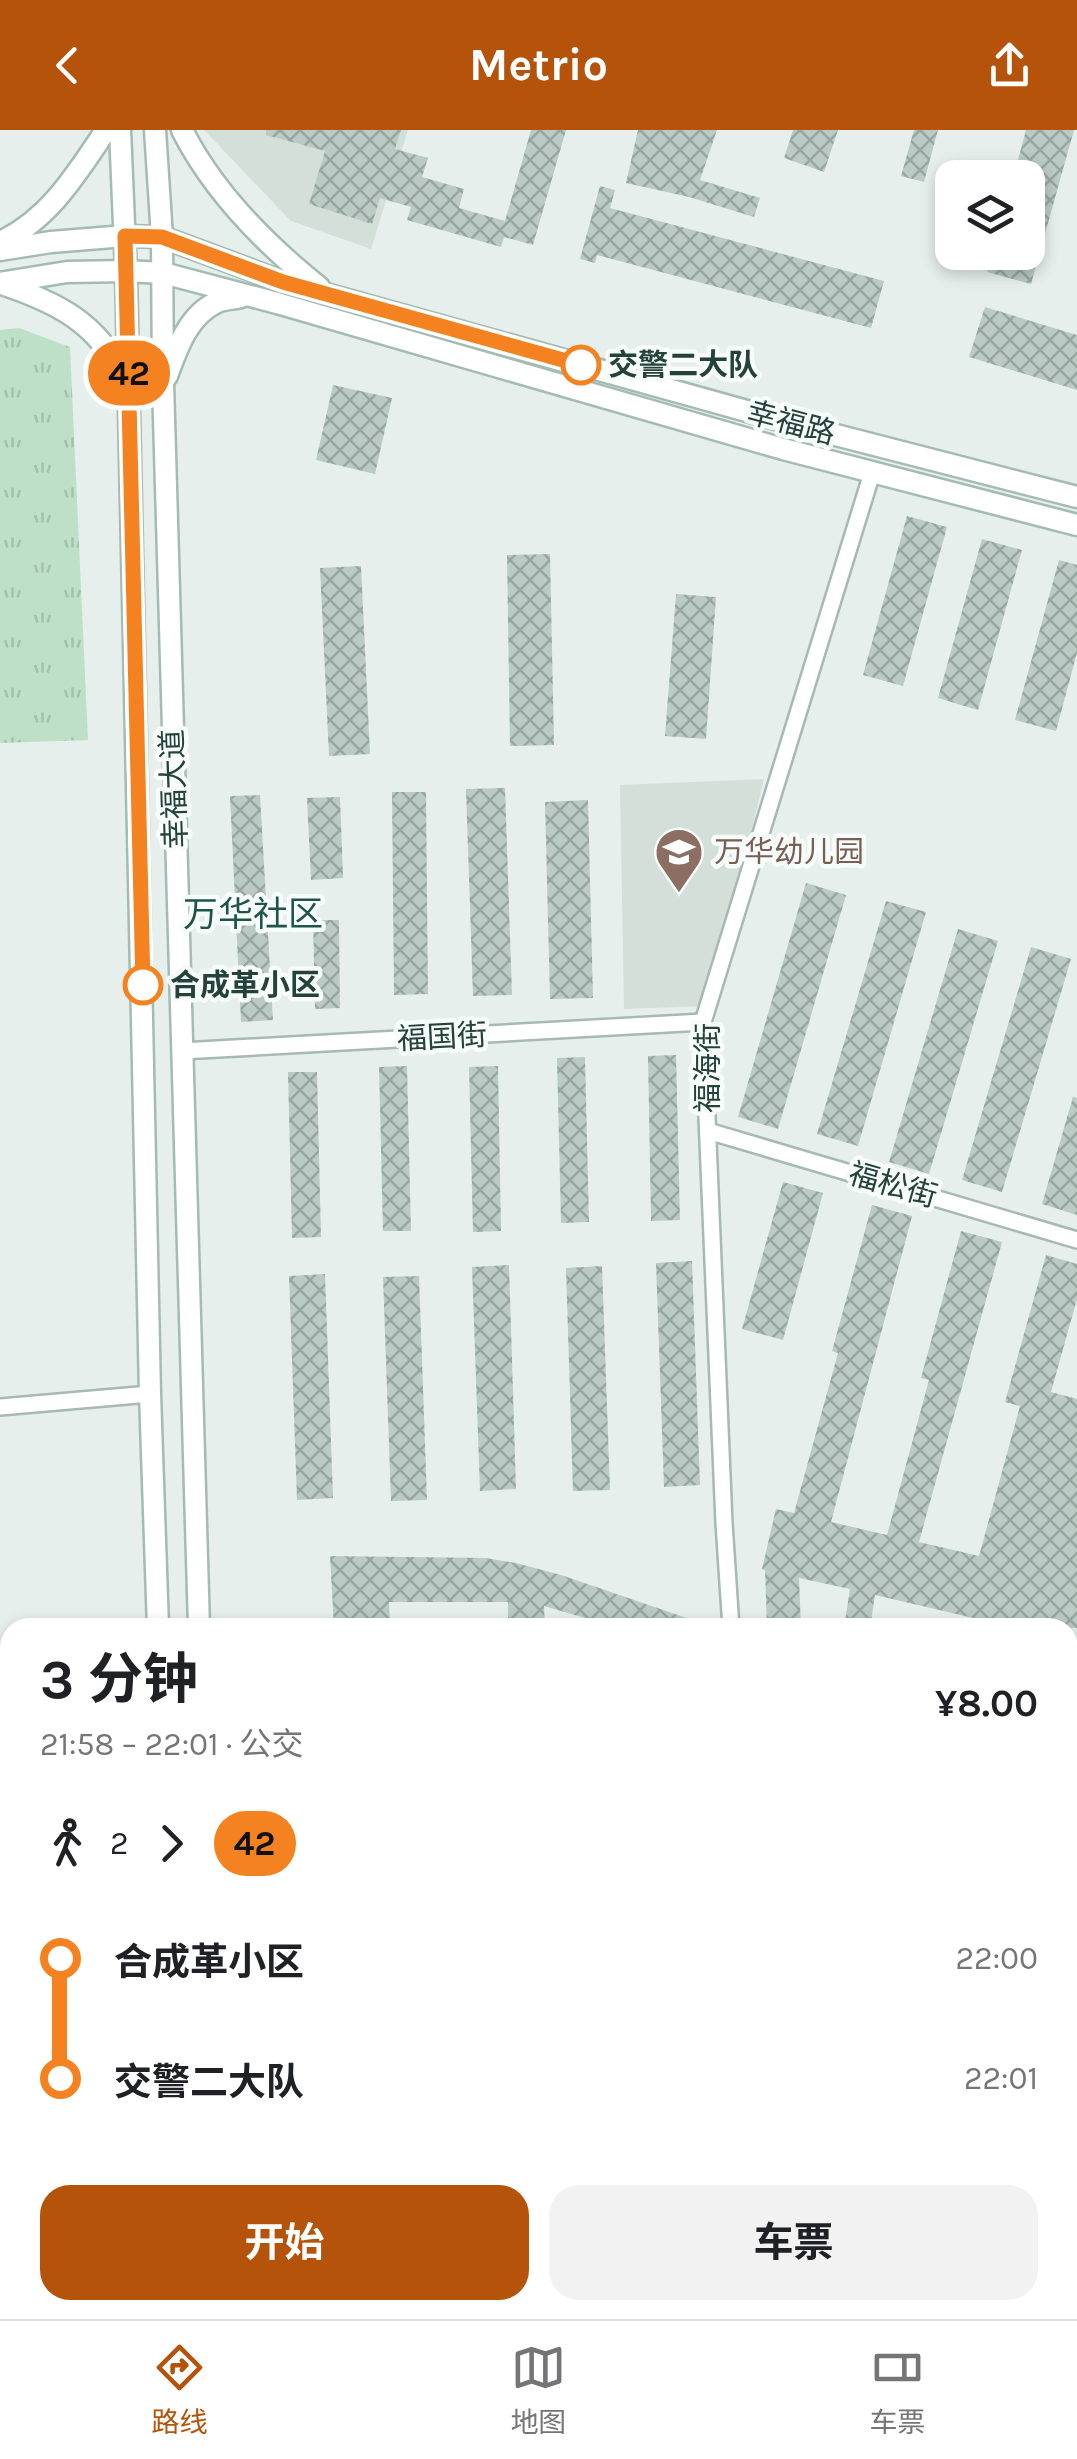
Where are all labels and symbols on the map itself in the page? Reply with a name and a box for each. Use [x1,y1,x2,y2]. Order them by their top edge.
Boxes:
line badge: 42 [84,340,174,406]
marker: 交警二大队 [562,346,600,384]
place label: 交警二大队 [608,347,758,383]
street label: 幸福路 [743,394,839,452]
street label: 幸福大道 [154,728,194,850]
school or university icon: 万华幼儿园 [653,826,705,894]
place label: 万华幼儿园 [714,834,864,870]
district label: 万华社区 [183,894,323,935]
marker: 合成革小区 [124,966,162,1004]
place label: 合成革小区 [170,967,320,1003]
street label: 福国街 [396,1017,488,1057]
street label: 福海街 [690,1023,726,1113]
street label: 福松街 [845,1155,941,1215]

